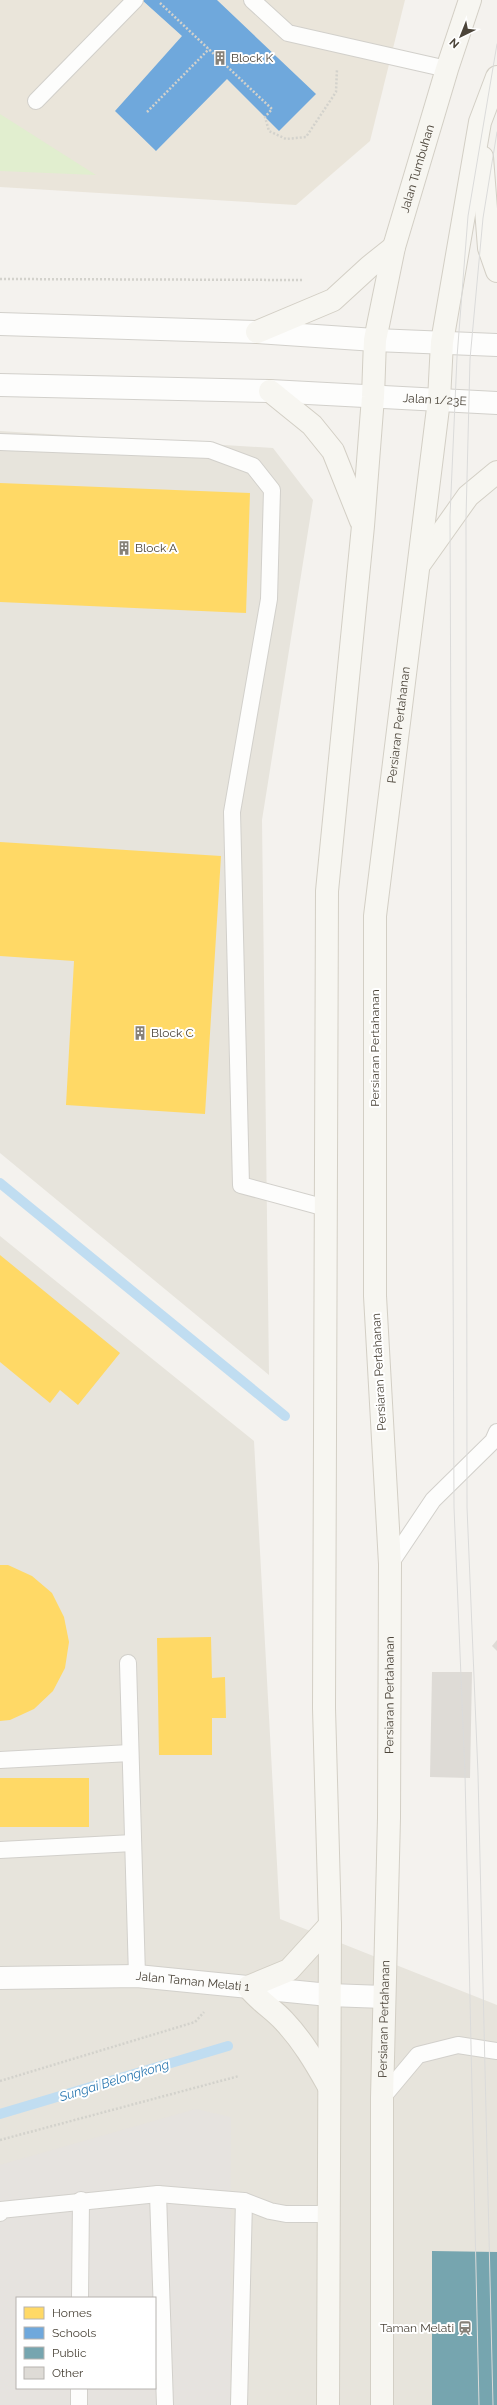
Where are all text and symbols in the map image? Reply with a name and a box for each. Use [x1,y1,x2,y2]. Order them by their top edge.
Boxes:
north arrow [441,16,481,56]
text: N [447,35,462,51]
building icon: Block K [212,50,228,66]
place label: Block K [231,51,273,65]
street label: Jalan Tumbuhan [398,123,437,214]
street label: Jalan 1/23E [402,391,467,408]
building icon: Block A [116,540,132,556]
place label: Block A [135,541,177,555]
street label: Persiaran Pertahanan [385,666,413,784]
street label: Persiaran Pertahanan [368,989,382,1107]
building icon: Block C [132,1025,148,1041]
place label: Block C [151,1026,194,1040]
street label: Persiaran Pertahanan [369,1313,389,1431]
street label: Persiaran Pertahanan [382,1636,397,1754]
street label: Persiaran Pertahanan [376,1960,392,2078]
street label: Jalan Taman Melati 1 [135,1969,250,1994]
water label: Sungai Belongkong [56,2057,171,2105]
legend [16,2297,156,2389]
text: Homes [52,2306,92,2320]
station icon: Taman Melati [457,2320,473,2336]
place label: Taman Melati [380,2321,454,2335]
text: Schools [52,2326,96,2340]
text: Public [52,2346,87,2360]
text: Other [52,2366,84,2380]

